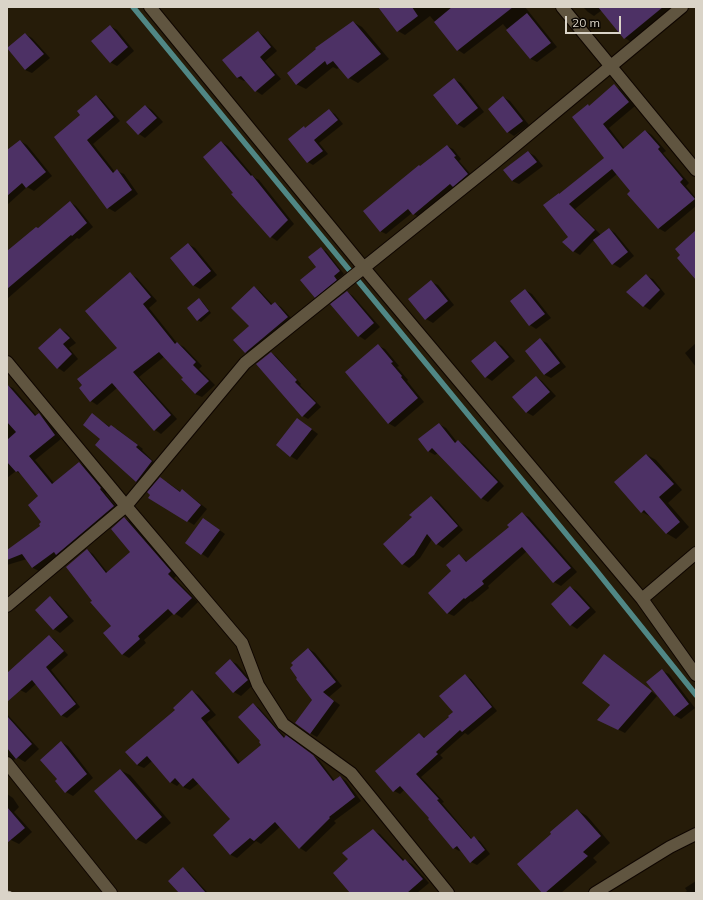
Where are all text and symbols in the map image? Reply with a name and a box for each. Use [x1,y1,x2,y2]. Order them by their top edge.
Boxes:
scale bar [567,8,623,34]
text: 20 m [572,15,600,30]

